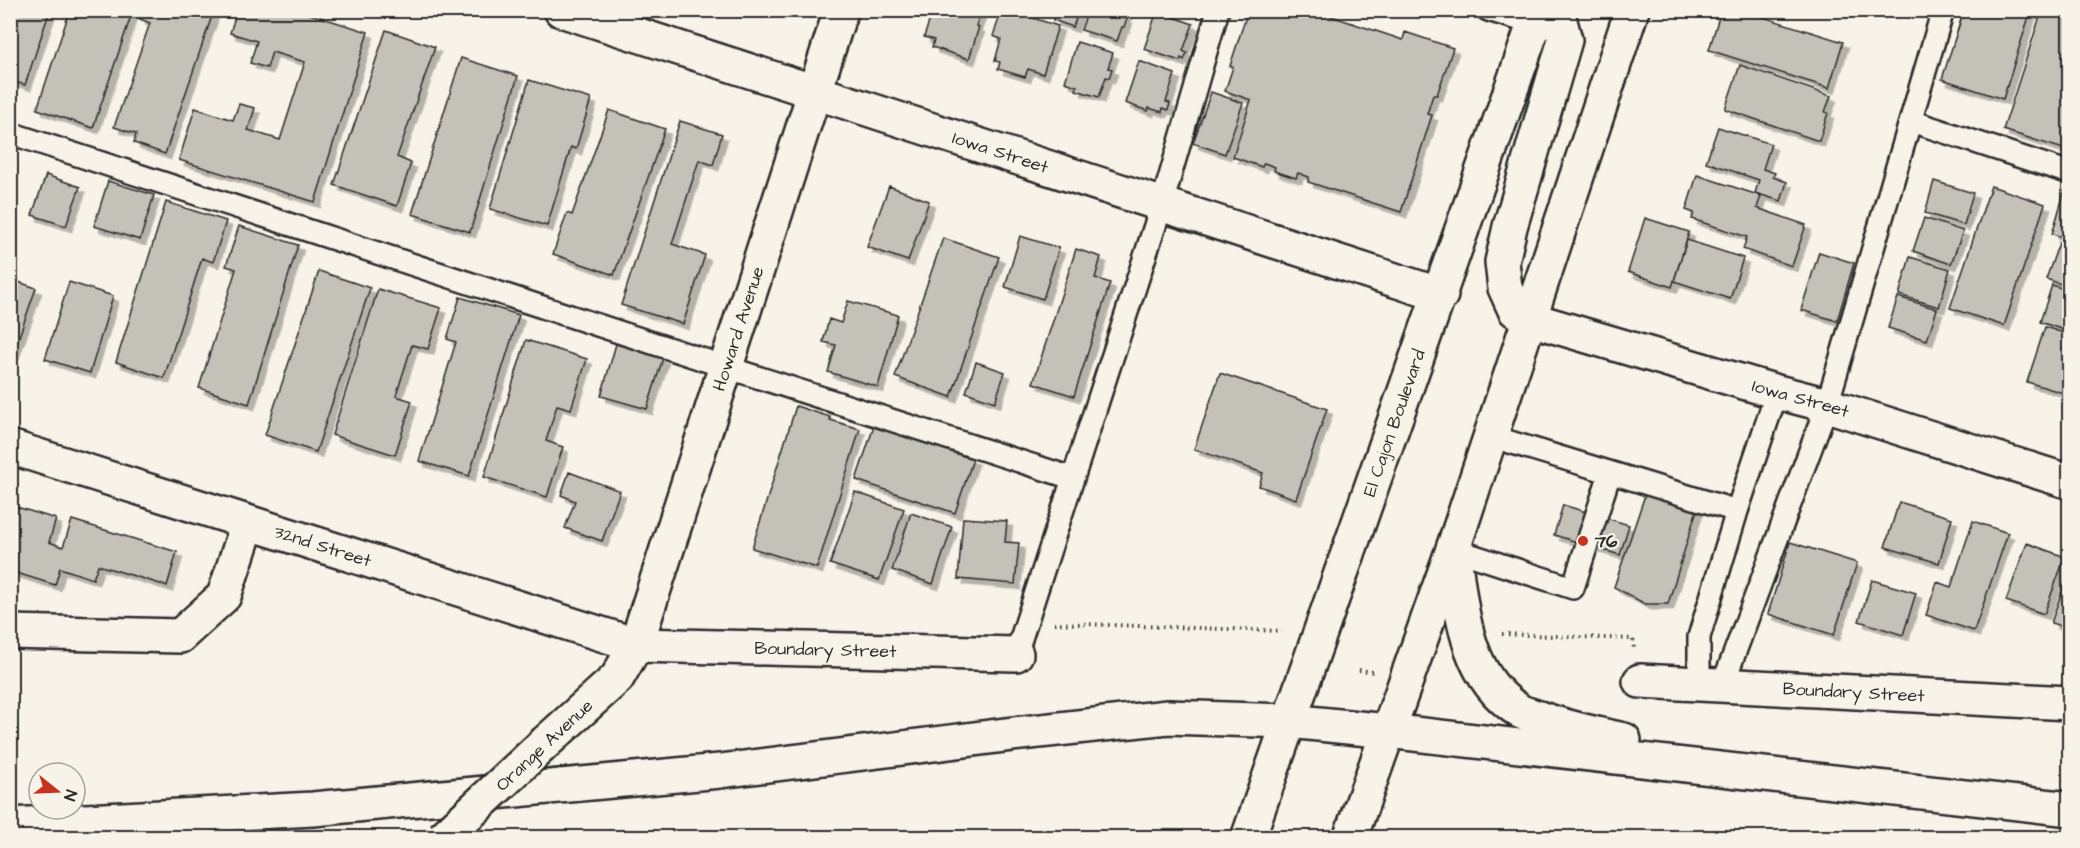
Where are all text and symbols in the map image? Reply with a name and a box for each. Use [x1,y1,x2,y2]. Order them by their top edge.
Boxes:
street label: Iowa Street [949,125,1052,180]
street label: Howard Avenue [707,263,770,394]
street label: El Cajon Boulevard [1357,346,1432,500]
street label: Iowa Street [1749,373,1853,424]
street label: 32nd Street [271,519,375,574]
place label: 76 [1594,529,1618,554]
marker: 76 [1576,534,1590,548]
street label: Boundary Street [754,636,897,664]
street label: Boundary Street [1782,676,1926,709]
street label: Orange Avenue [490,693,599,798]
north arrow [27,761,87,821]
text: N [58,787,82,803]

